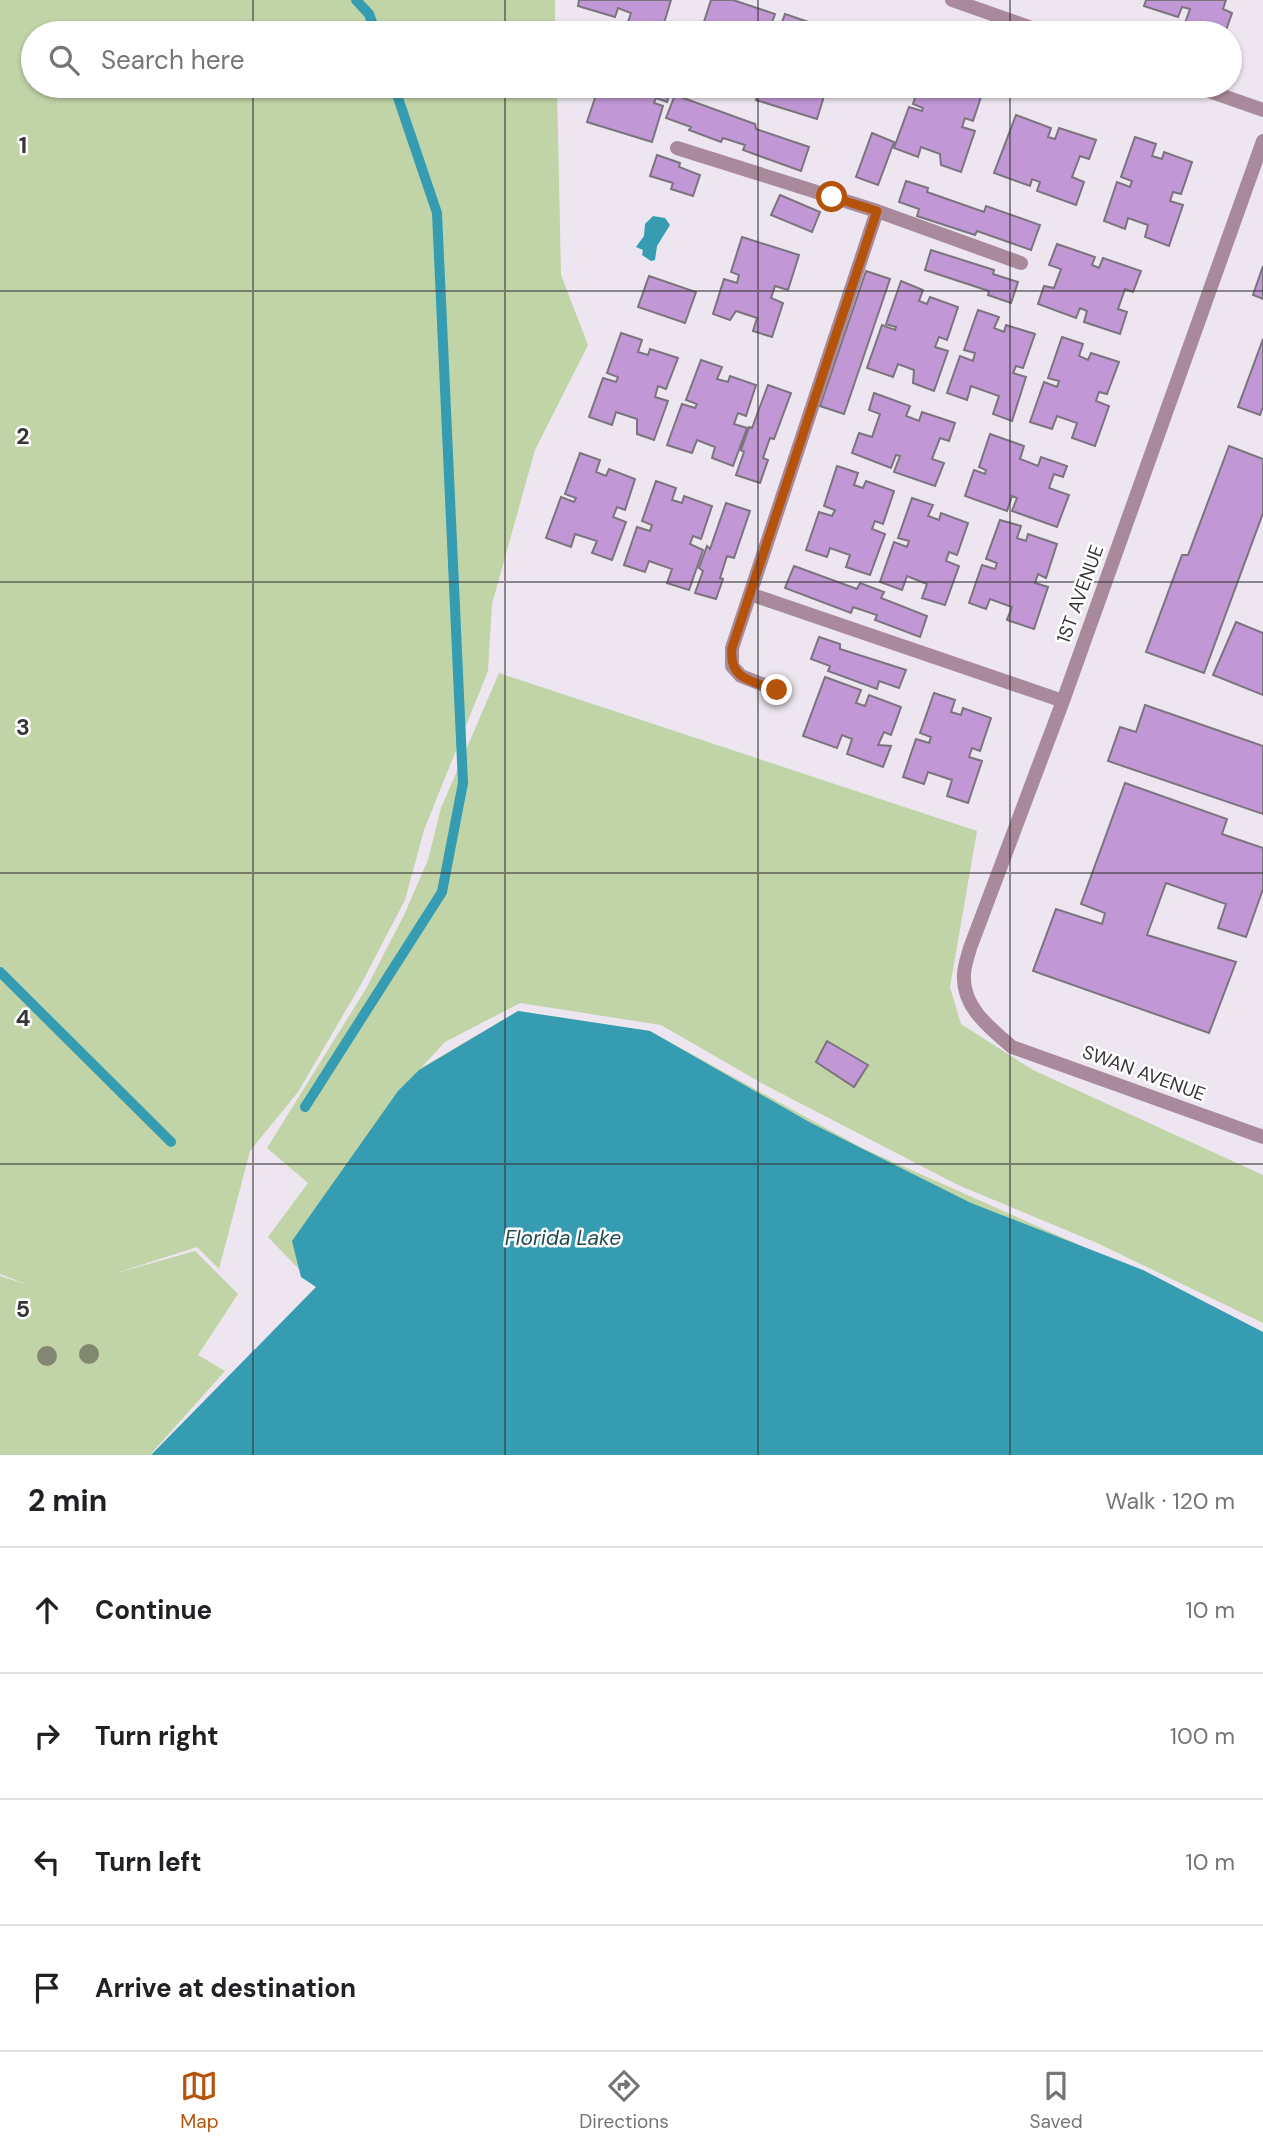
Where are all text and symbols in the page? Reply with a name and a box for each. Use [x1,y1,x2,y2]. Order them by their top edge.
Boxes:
search box [21,21,1242,98]
icon: search [45,41,83,79]
text: Search here [101,43,244,77]
text: 1 [19,130,27,160]
route start [816,181,847,212]
text: 2 [16,421,30,451]
street label: 1ST AVENUE [1051,541,1109,647]
route end [761,674,792,705]
text: 3 [16,712,30,742]
text: 4 [16,1003,31,1033]
street label: SWAN AVENUE [1079,1039,1209,1107]
water label: Florida Lake [505,1224,621,1252]
text: 5 [16,1294,30,1324]
text: 2 min [28,1481,107,1520]
text: Walk · 120 m [1105,1486,1235,1516]
icon: ahead [28,1591,66,1629]
text: Continue [95,1593,212,1627]
text: 10 m [1185,1595,1235,1625]
icon: right [28,1717,66,1755]
text: Turn right [95,1719,219,1753]
text: 100 m [1170,1721,1235,1751]
icon: left [28,1843,66,1881]
text: Turn left [95,1845,202,1879]
text: 10 m [1185,1847,1235,1877]
icon: arrive [28,1969,66,2007]
text: Arrive at destination [95,1971,356,2005]
tab: Map [180,2067,219,2134]
tab: Directions [579,2067,669,2134]
tab: Saved [1029,2067,1083,2134]

